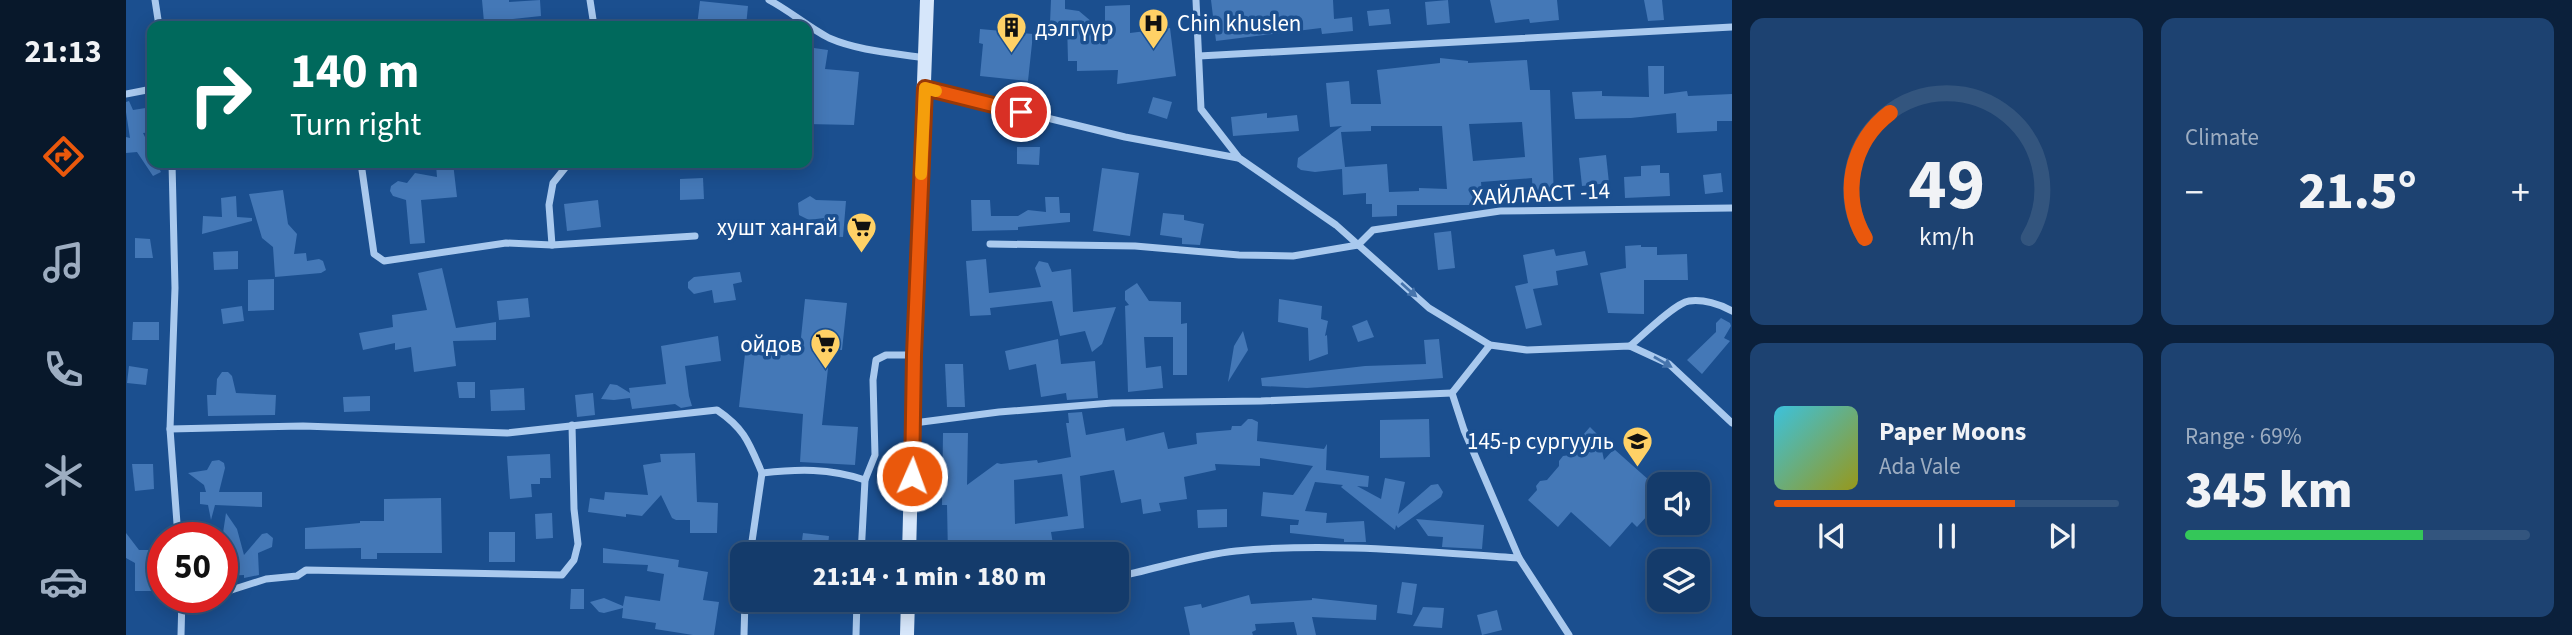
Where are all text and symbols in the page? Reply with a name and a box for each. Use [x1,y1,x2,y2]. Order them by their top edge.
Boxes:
hospital icon: Chin khuslen [1137,6,1171,50]
place label: Chin khuslen [1177,7,1301,40]
building icon: дэлгүүр [995,11,1029,55]
place label: дэлгүүр [1035,12,1113,45]
text: 21:13 [24,29,102,75]
text: 140 m [290,37,419,107]
icon: right [175,49,266,140]
pin [991,82,1051,142]
icon: arrive [1002,93,1040,131]
text: Turn right [290,102,421,148]
text: Climate [2185,121,2259,154]
icon: directions [39,132,88,181]
text: 49 [1908,133,1985,237]
text: 21.5° [2298,155,2417,229]
text: − [2185,166,2204,220]
text: + [2511,166,2530,220]
street label: ХАЙЛААСТ -14 [1471,174,1611,214]
supermarket icon: хушт хангай [844,210,878,254]
place label: хушт хангай [717,211,838,244]
text: km/h [1919,218,1974,254]
icon: music [39,238,88,287]
one-way arrow [1400,282,1418,298]
supermarket icon: ойдов [808,327,842,371]
place label: ойдов [740,328,802,361]
icon: phone [39,345,88,394]
one-way arrow [1654,356,1673,369]
text: Paper Moons [1879,413,2026,450]
text: Range · 69% [2185,420,2302,453]
school or university icon: 145-р сургууль [1620,424,1654,468]
place label: 145-р сургууль [1467,425,1614,458]
position arrow [875,439,949,513]
text: Ada Vale [1879,450,1961,483]
icon: climate [39,451,88,500]
text: 345 km [2185,454,2353,528]
map controls [1647,472,1710,612]
button: sound [1647,472,1710,535]
icon: previous [1813,517,1851,555]
icon: pause [1928,517,1966,555]
icon: next [2043,517,2081,555]
speed limit sign: 50 [147,522,238,613]
button: layers [1647,549,1710,612]
icon: car [39,557,88,606]
text: 21:14 · 1 min · 180 m [813,558,1046,595]

